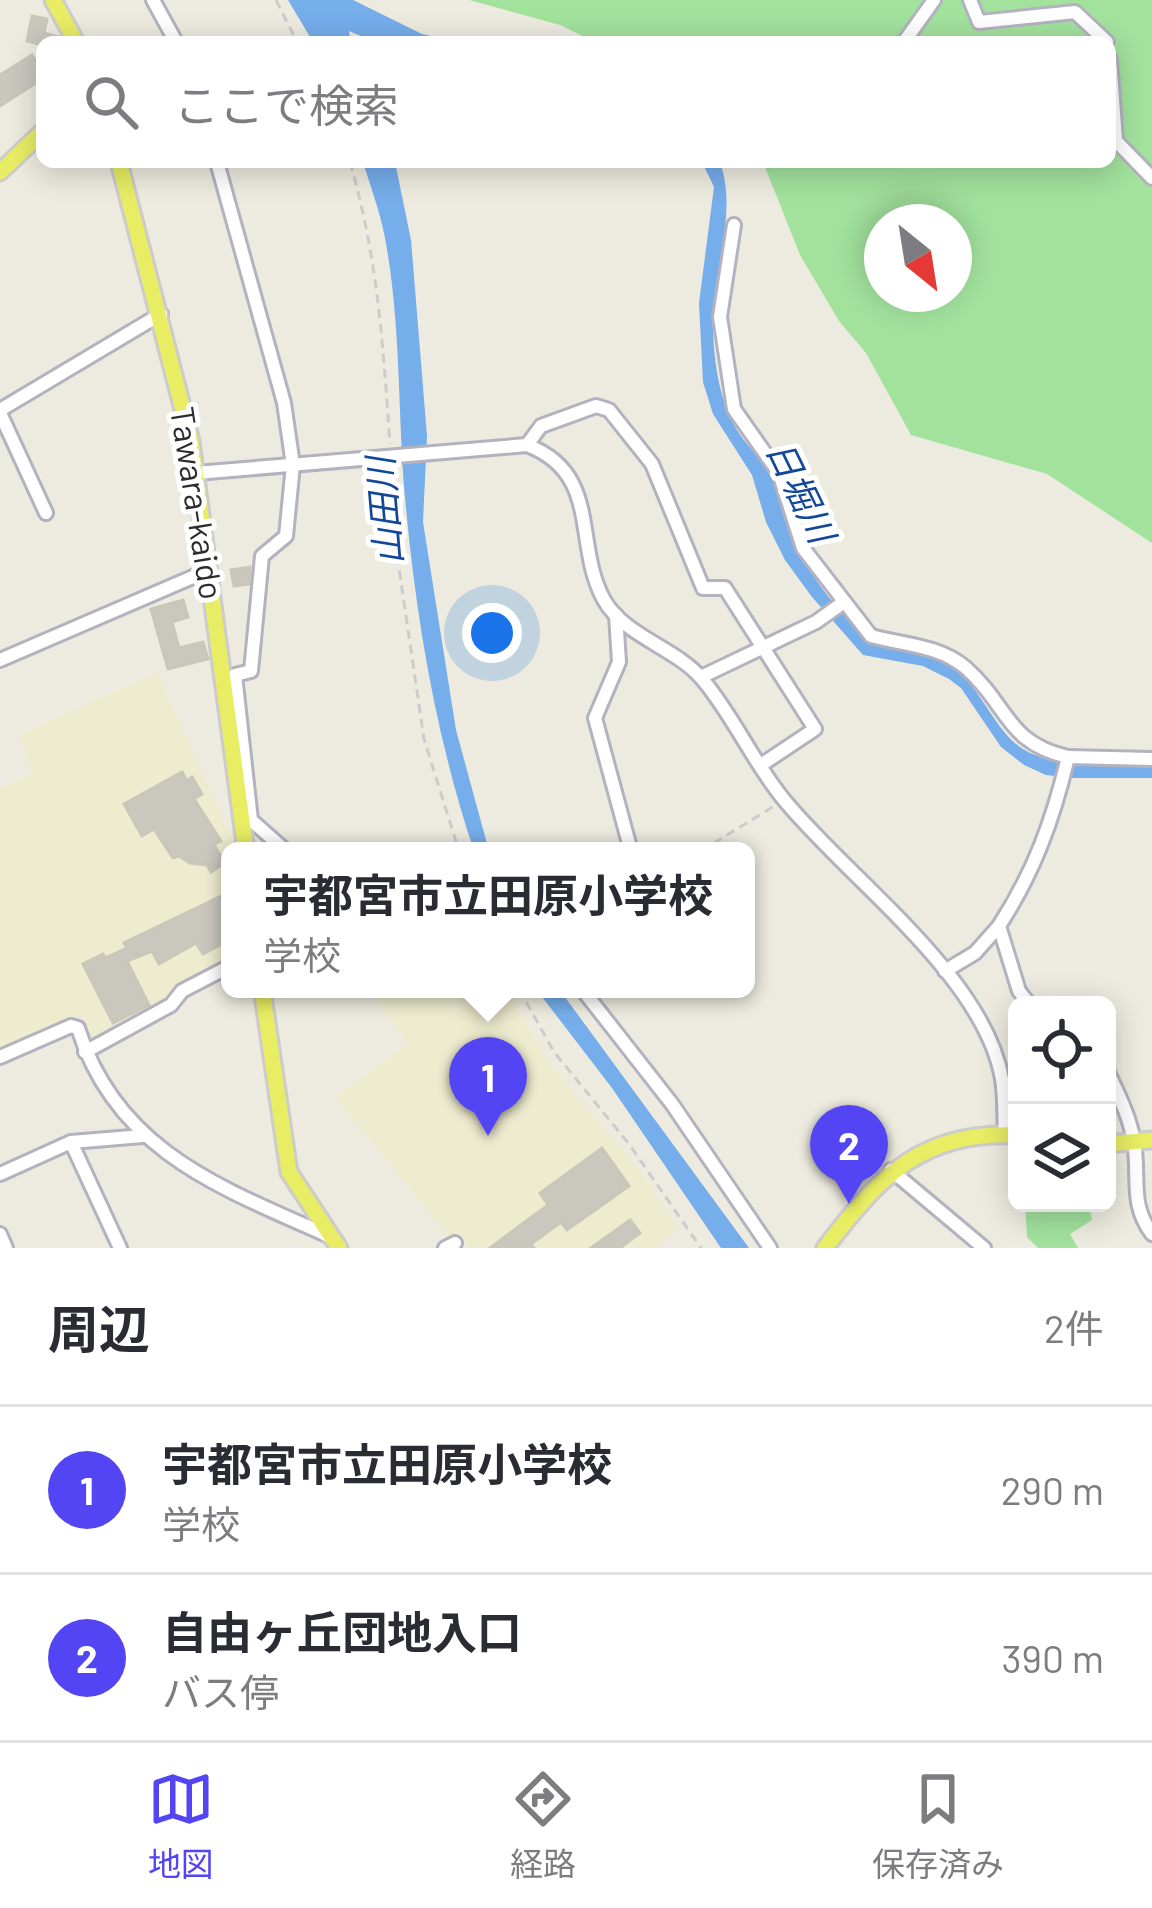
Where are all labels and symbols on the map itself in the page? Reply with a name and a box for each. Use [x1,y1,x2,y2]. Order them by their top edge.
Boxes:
north arrow [864,204,972,312]
street label: Tawara-kaido [163,404,233,602]
water label: 日堀川 [759,433,847,553]
water label: 山田川 [357,451,409,567]
your location [462,603,522,663]
pin: 1 [449,1037,527,1136]
pin: 2 [810,1105,888,1204]

